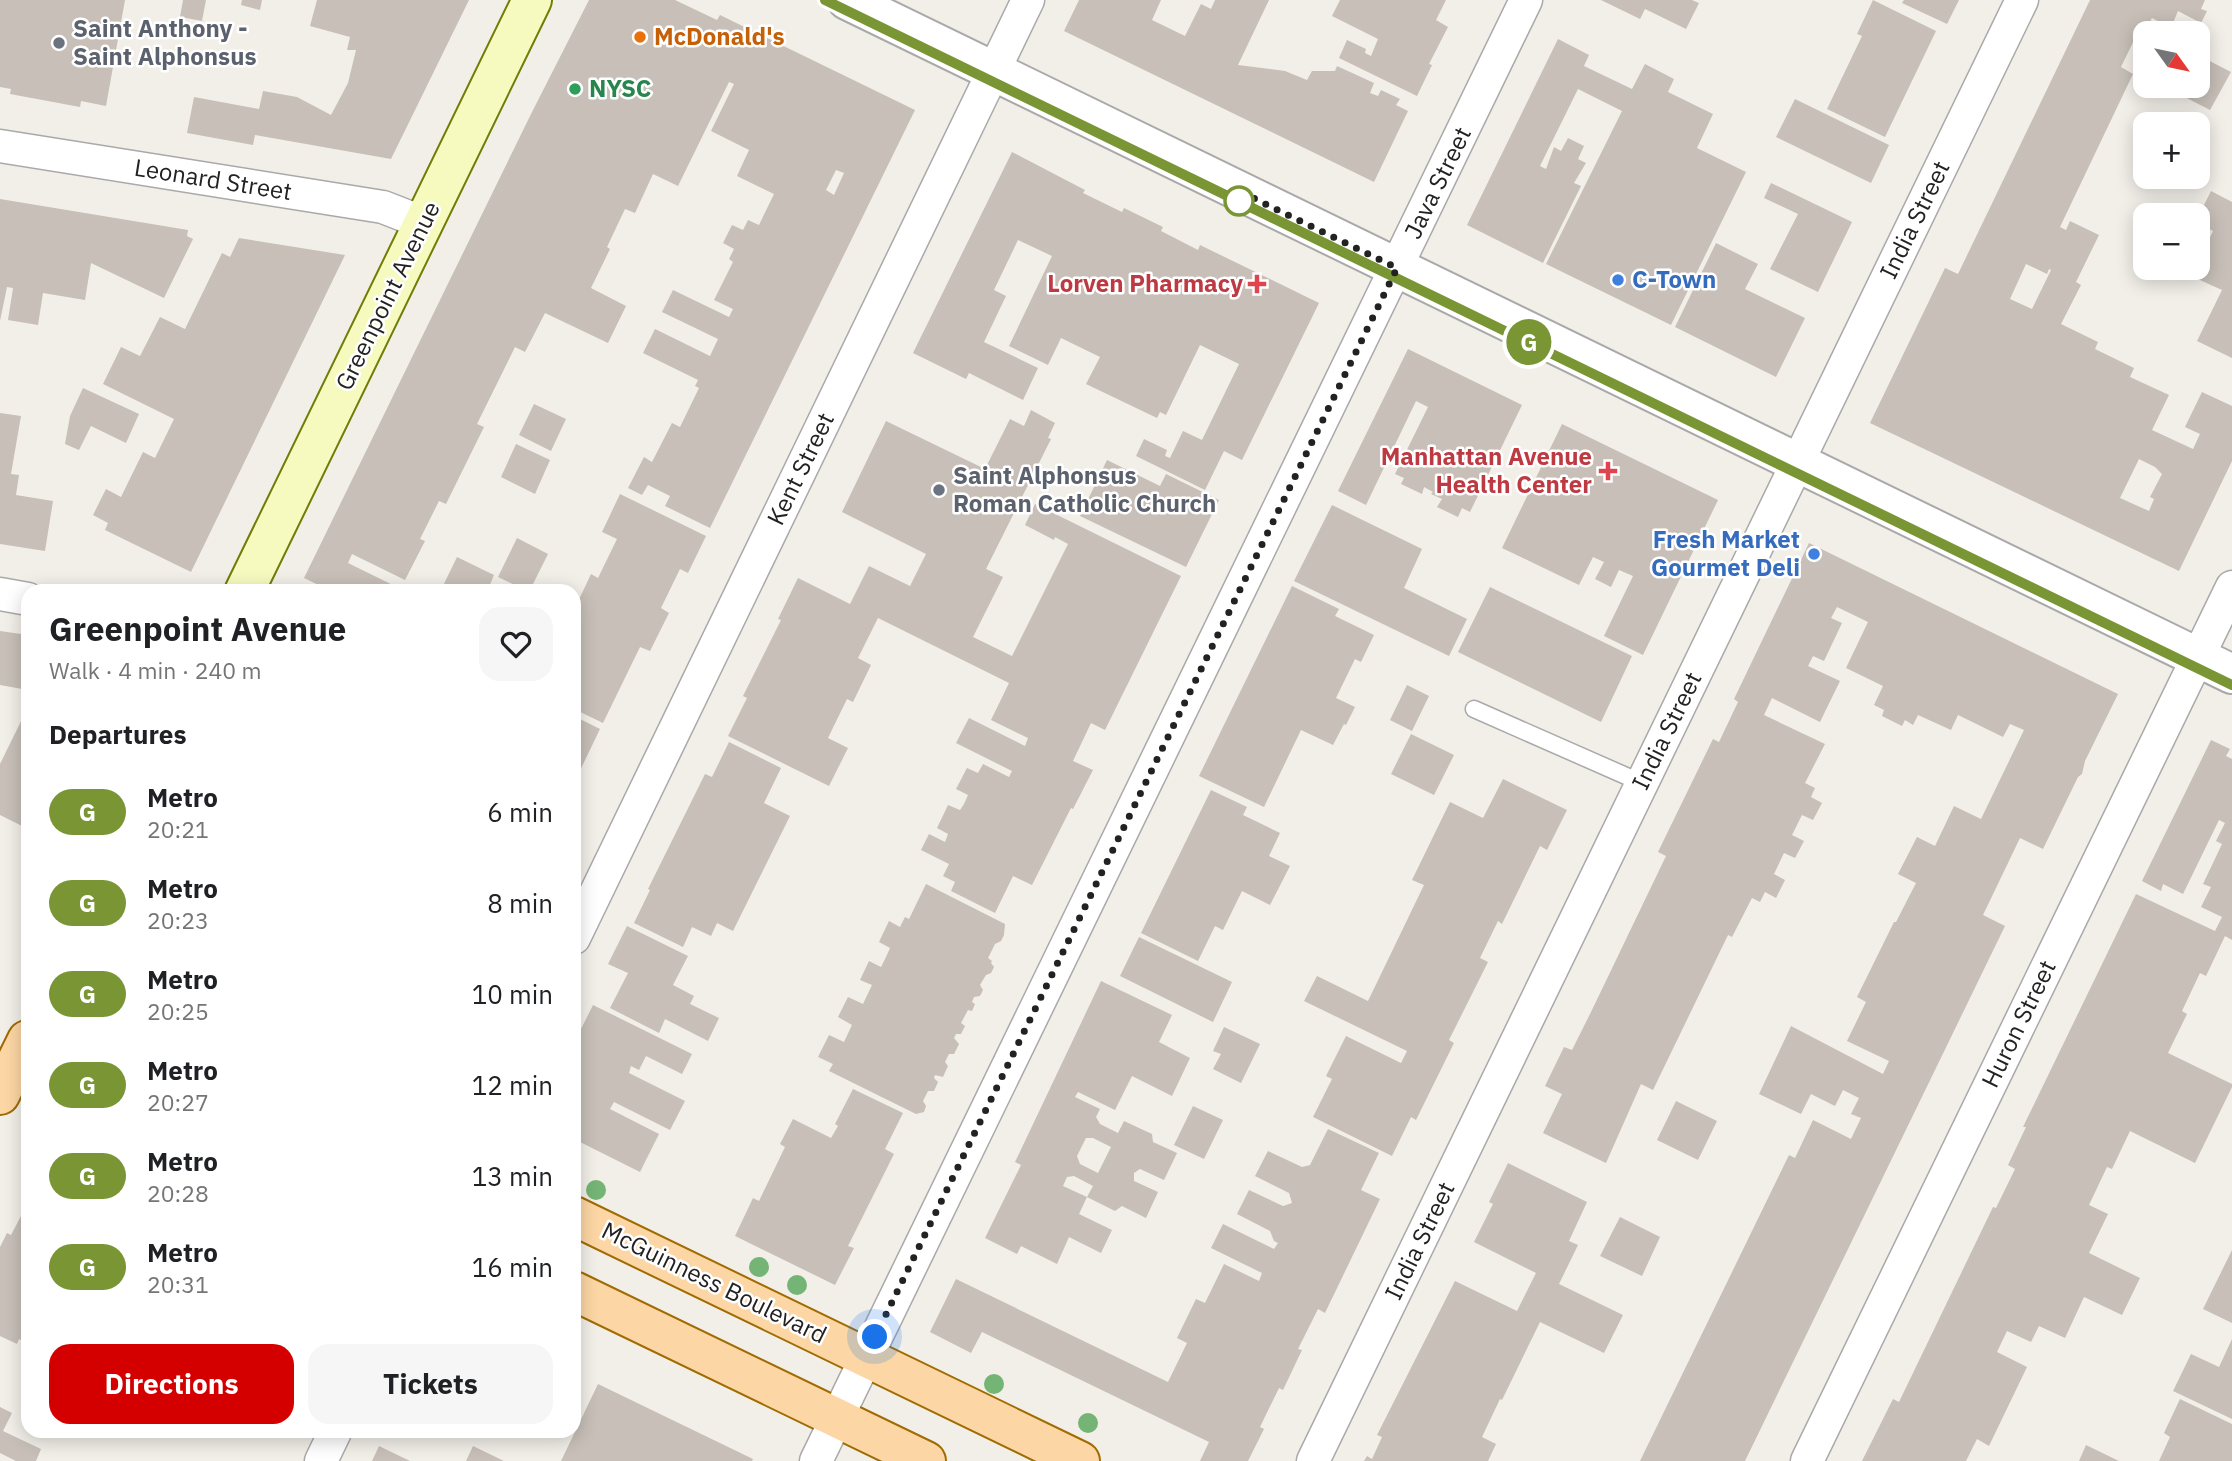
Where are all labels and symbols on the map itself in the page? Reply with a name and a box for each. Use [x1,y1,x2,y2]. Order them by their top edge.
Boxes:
place label: Saint Anthony - Saint Alphonsus [73,12,257,72]
place label: McDonald's [654,20,785,52]
north arrow [2133,21,2210,98]
marker: McDonald's [632,29,648,45]
marker: Saint Anthony - Saint Alphonsus [51,35,67,51]
place label: NYSC [589,72,652,104]
marker: NYSC [567,81,583,97]
street label: Java Street [1396,121,1478,244]
street label: Leonard Street [132,151,294,207]
street label: India Street [1872,155,1956,284]
unlabelled marker [1224,186,1254,216]
street label: Greenpoint Avenue [327,196,447,395]
place label: C-Town [1632,263,1716,295]
place label: Lorven Pharmacy [1047,267,1243,299]
marker: C-Town [1610,272,1626,288]
marker: Lorven Pharmacy [1249,276,1265,292]
line badge: G [1506,319,1552,365]
street label: Kent Street [759,407,841,530]
place label: Manhattan Avenue Health Center [1381,440,1592,500]
place label: Saint Alphonsus Roman Catholic Church [953,459,1216,519]
marker: Manhattan Avenue Health Center [1598,461,1618,481]
marker: Saint Alphonsus Roman Catholic Church [931,482,947,498]
place label: Fresh Market Gourmet Deli [1651,523,1800,583]
marker: Fresh Market Gourmet Deli [1806,546,1822,562]
street label: India Street [1624,666,1708,795]
street label: Huron Street [1974,955,2063,1093]
street label: India Street [1377,1176,1461,1305]
street label: McGuinness Boulevard [597,1214,832,1351]
your location [857,1319,892,1354]

